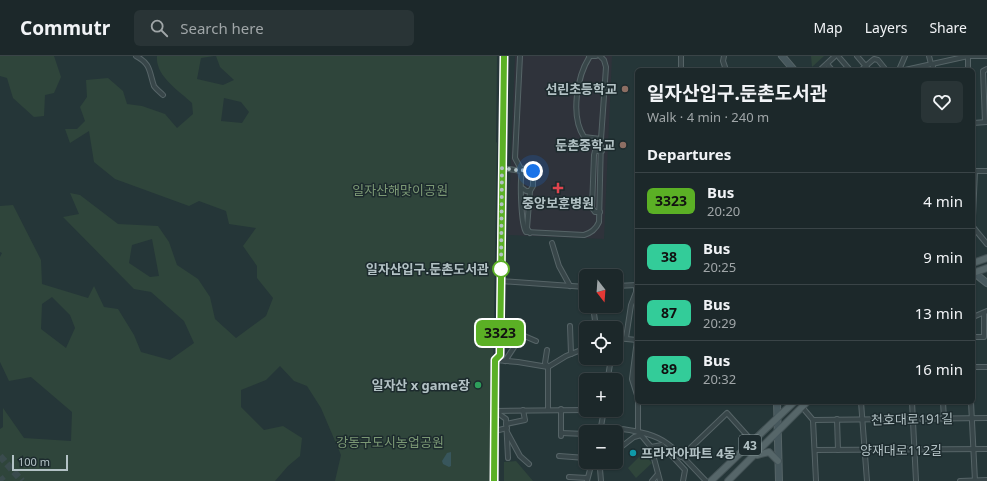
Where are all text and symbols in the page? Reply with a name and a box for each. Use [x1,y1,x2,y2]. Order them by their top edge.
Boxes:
search box [134,10,414,46]
text: Commutr [20,15,110,41]
icon: search [148,17,170,39]
text: Search here [180,18,264,38]
text: Map [814,18,843,37]
text: Layers [865,18,907,37]
text: Share [929,18,967,37]
place label: 선린초등학교 [545,80,617,98]
text: 일자산입구.둔촌도서관 [647,80,827,106]
button: heart [921,81,963,123]
marker: 선린초등학교 [620,84,630,94]
text: Walk · 4 min · 240 m [647,108,769,126]
place label: 둔촌중학교 [555,136,615,154]
marker: 둔촌중학교 [618,140,628,150]
text: Departures [647,144,731,164]
your location [523,161,543,181]
park label: 일자산해맞이공원 [352,181,448,199]
marker: 중앙보훈병원 [552,182,564,194]
text: Bus [707,182,734,202]
text: 3323 [655,191,687,210]
text: 4 min [923,191,963,211]
place label: 중앙보훈병원 [522,194,594,212]
text: 20:20 [707,202,740,220]
text: Bus [703,238,730,258]
text: 38 [661,247,677,266]
text: 9 min [923,247,963,267]
text: 20:25 [703,258,736,276]
place label: 일자산입구.둔촌도서관 [366,260,489,278]
marker: 일자산입구.둔촌도서관 [492,260,510,278]
north arrow [579,269,623,313]
map controls [579,269,623,469]
text: Bus [703,294,730,314]
text: 87 [661,303,677,322]
text: 13 min [915,303,963,323]
text: 20:29 [703,314,736,332]
line badge: 3323 [472,320,528,346]
button: locate [579,321,623,365]
text: 3323 [484,323,516,342]
text: Bus [703,350,730,370]
text: 89 [661,359,677,378]
text: 16 min [915,359,963,379]
text: 20:32 [703,370,736,388]
button: + [579,373,623,417]
place label: 일자산 x game장 [371,376,470,394]
marker: 일자산 x game장 [473,380,483,390]
street label: 천호대로191길 [871,409,953,429]
button: − [579,425,623,469]
park label: 강동구도시농업공원 [336,433,444,451]
road number: 43 [739,435,761,455]
street label: 양재대로112길 [860,441,942,459]
place label: 프라자아파트 4동 [641,444,736,462]
marker: 프라자아파트 4동 [628,448,638,458]
scale bar [12,453,68,472]
text: 100 m [18,454,50,469]

